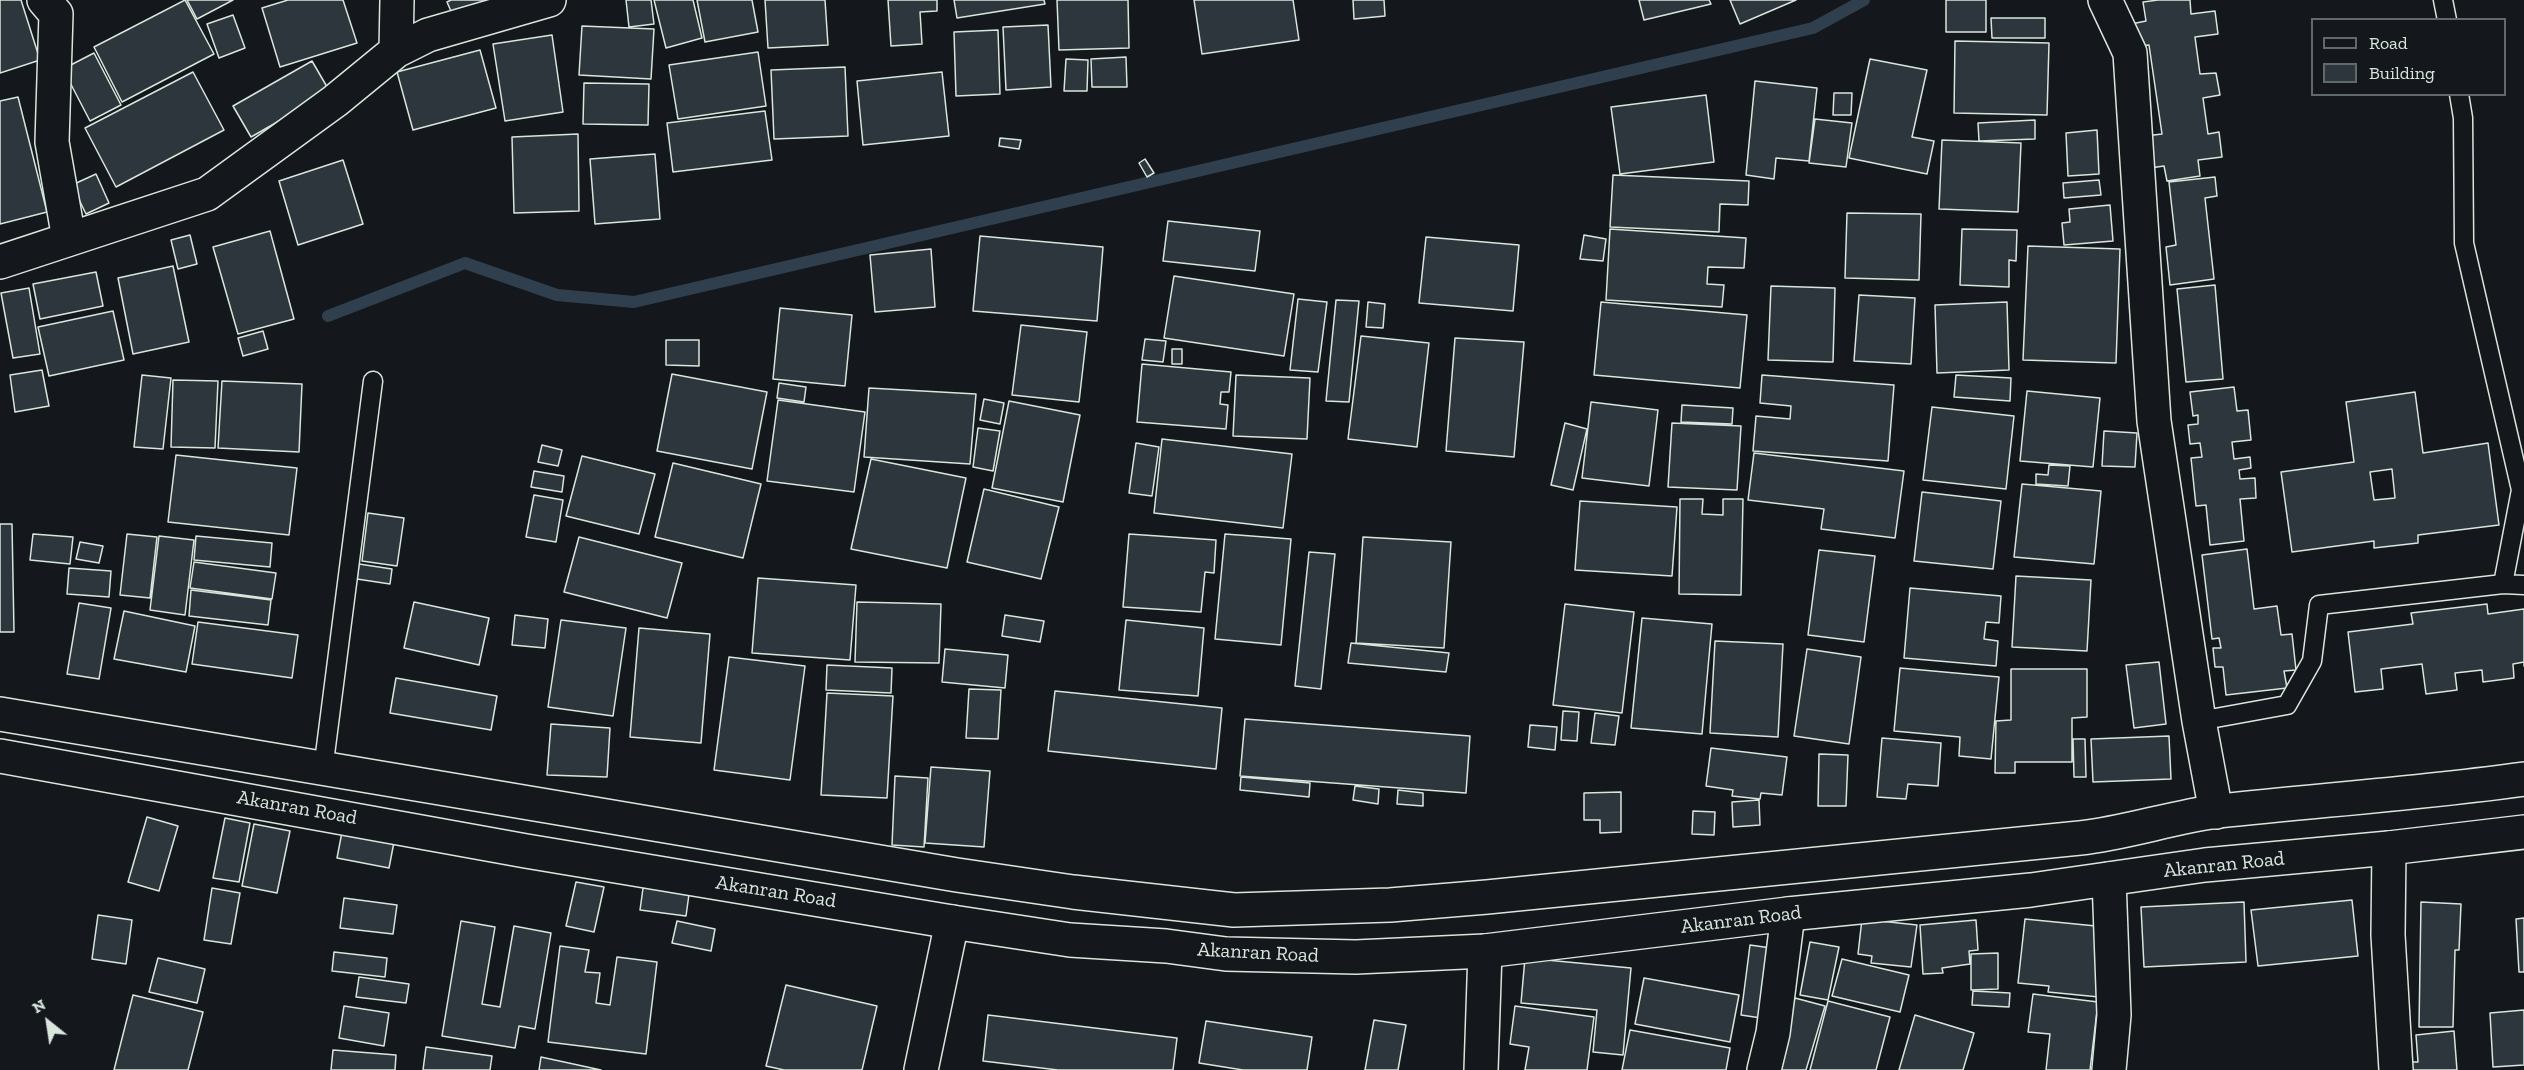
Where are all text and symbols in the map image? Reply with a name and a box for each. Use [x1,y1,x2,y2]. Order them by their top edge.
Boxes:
legend [2311,18,2506,96]
text: Road [2369,32,2408,54]
text: Building [2369,62,2435,84]
street label: Akanran Road [235,786,359,830]
street label: Akanran Road [2162,847,2286,883]
street label: Akanran Road [714,871,838,913]
street label: Akanran Road [1679,901,1803,939]
street label: Akanran Road [1197,938,1319,968]
north arrow [18,992,78,1052]
text: N [29,995,49,1017]

